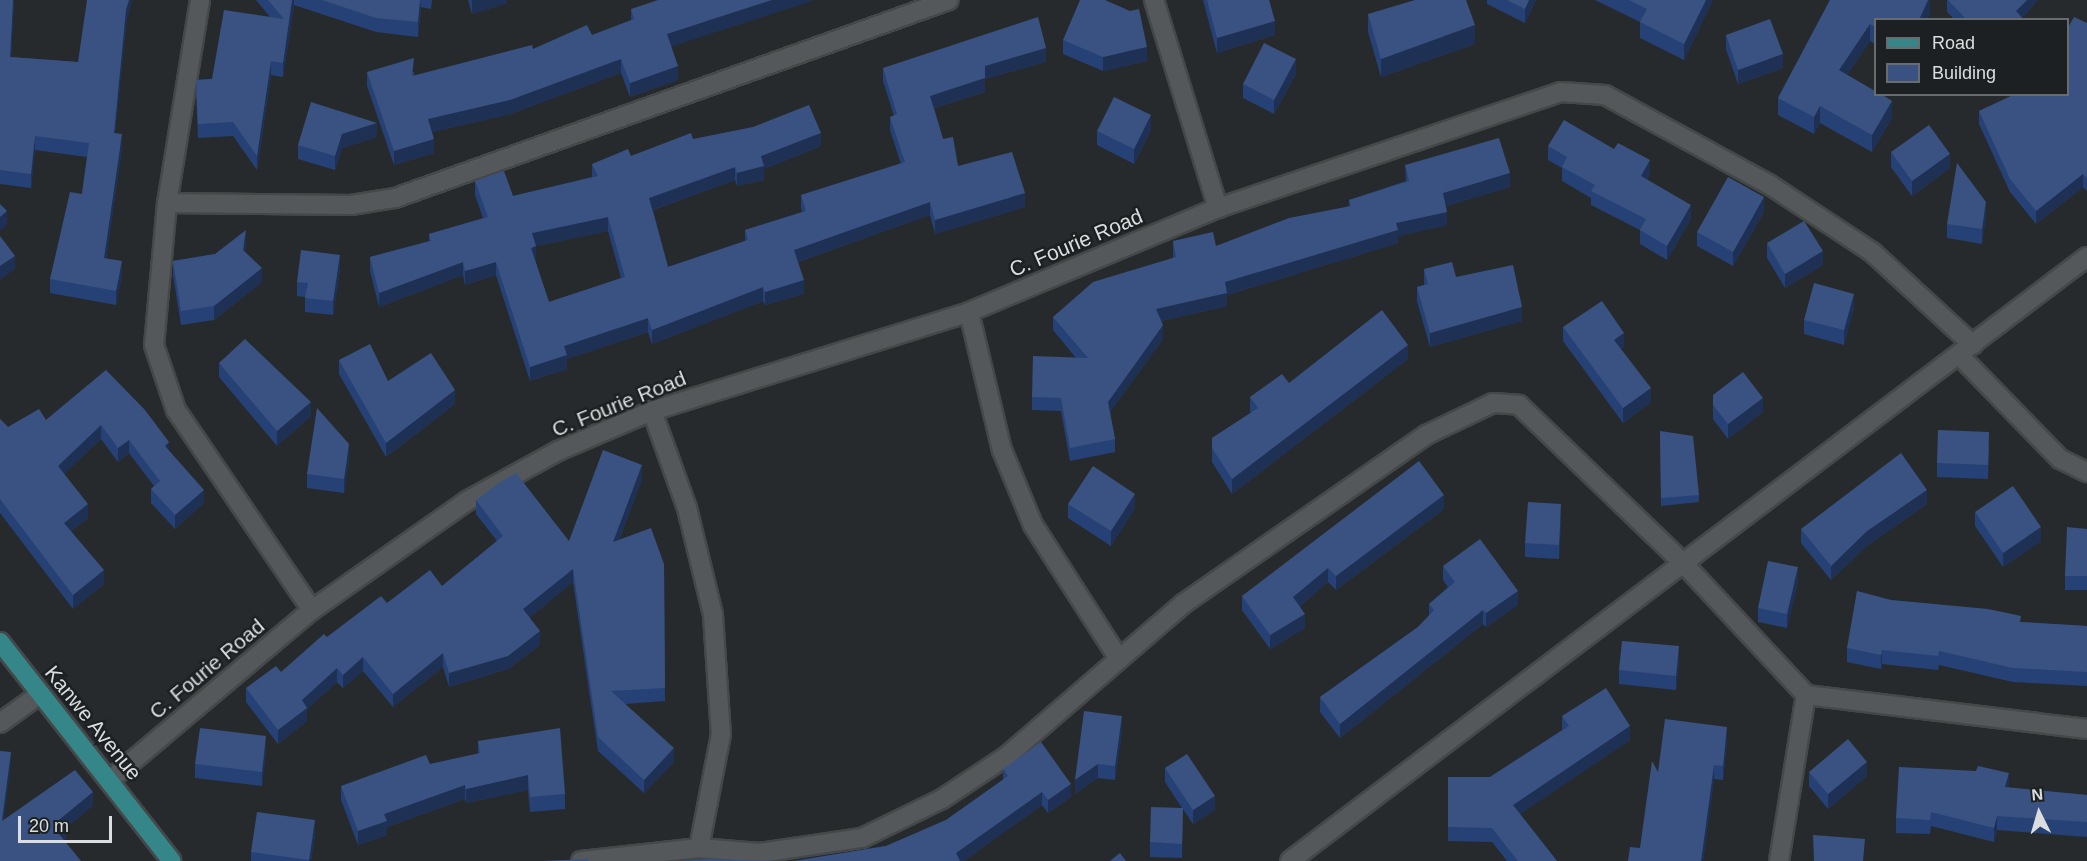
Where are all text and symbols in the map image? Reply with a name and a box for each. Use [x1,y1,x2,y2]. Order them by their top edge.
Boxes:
legend [1874,18,2069,96]
text: Road [1932,33,1975,53]
text: Building [1932,63,1996,83]
street label: C. Fourie Road [1006,204,1146,282]
street label: C. Fourie Road [548,366,690,442]
street label: C. Fourie Road [144,614,270,724]
street label: Kanwe Avenue [39,660,147,786]
north arrow [2009,783,2069,843]
text: N [2031,786,2044,804]
scale bar [21,804,116,842]
text: 20 m [29,816,69,836]

